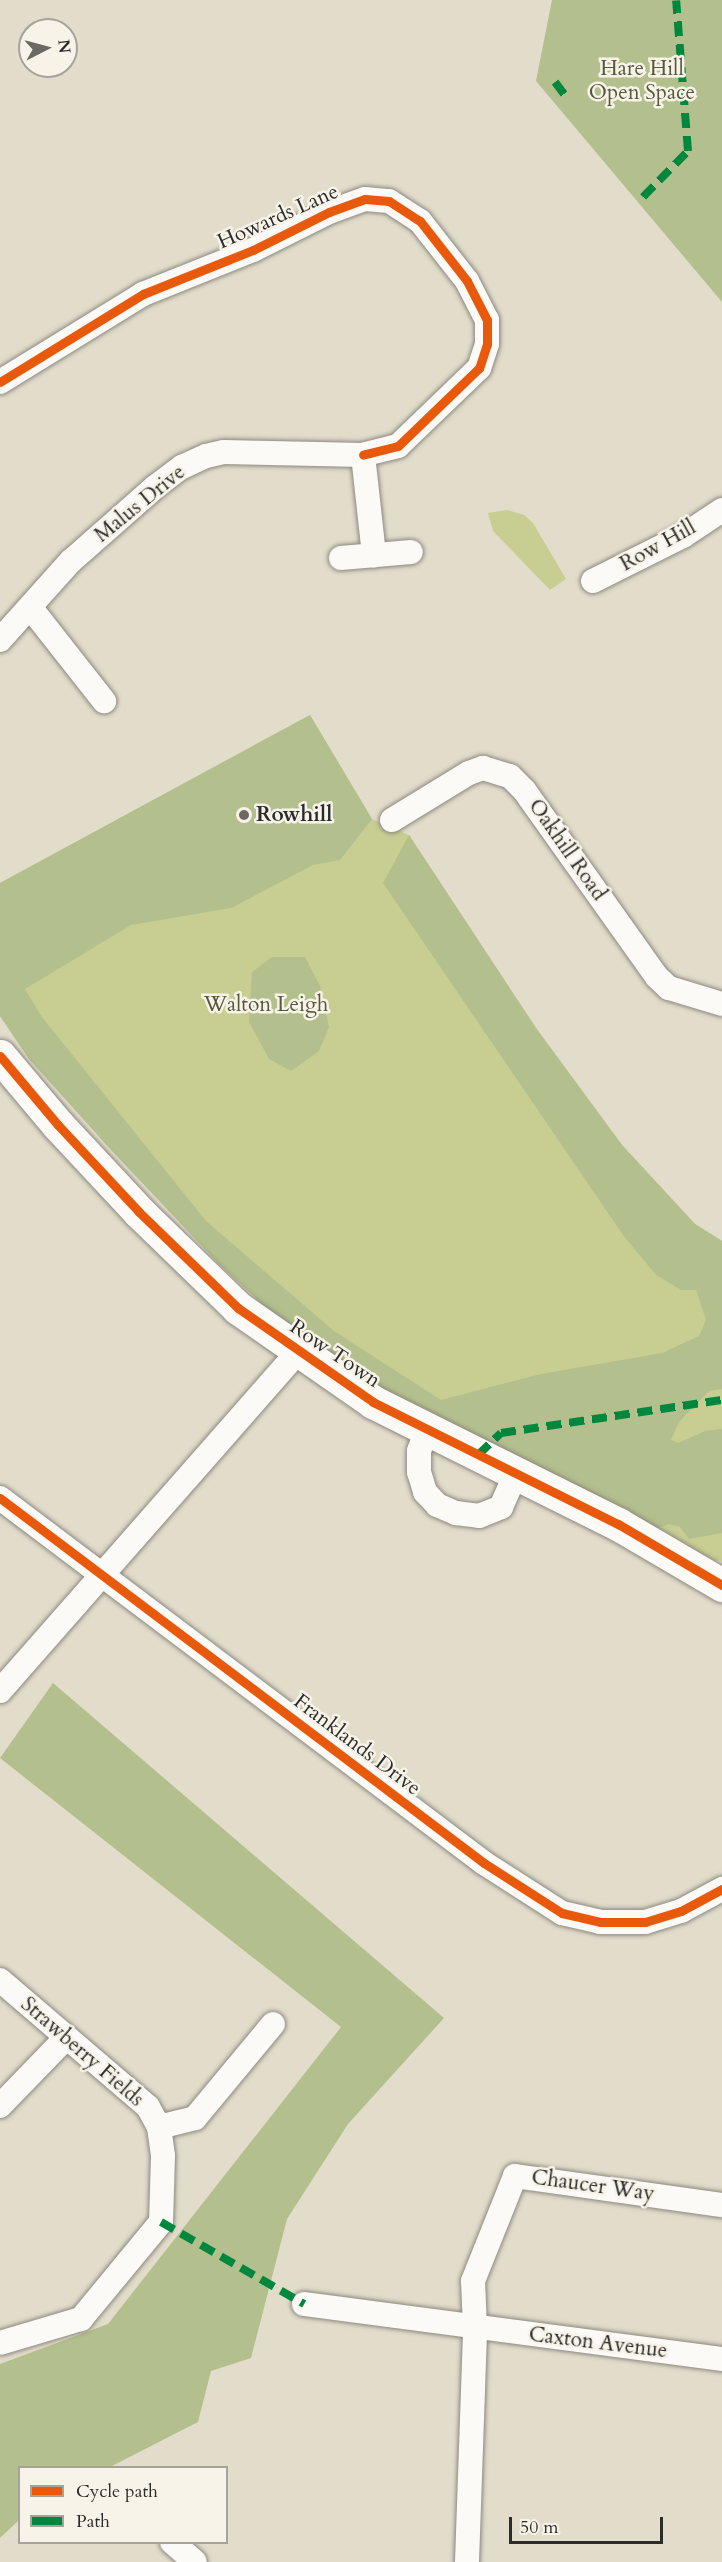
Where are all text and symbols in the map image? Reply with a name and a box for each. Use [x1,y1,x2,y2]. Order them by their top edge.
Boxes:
north arrow [18,18,78,78]
text: N [52,38,76,54]
park label: Hare Hill Open Space [589,56,695,106]
street label: Howards Lane [214,179,342,255]
street label: Malus Drive [90,460,190,548]
street label: Row Hill [616,515,700,577]
street label: Oakhill Road [523,794,611,906]
place label: Rowhill [256,802,332,828]
marker: Rowhill [237,808,251,822]
park label: Walton Leigh [204,992,328,1018]
street label: Row Town [285,1315,385,1393]
street label: Franklands Drive [288,1689,426,1801]
street label: Strawberry Fields [15,1992,149,2112]
street label: Chaucer Way [530,2165,656,2207]
street label: Caxton Avenue [527,2322,669,2364]
legend [18,2466,228,2544]
text: Cycle path [76,2479,158,2504]
scale bar [512,2505,666,2543]
text: Path [76,2509,110,2534]
text: 50 m [520,2515,559,2540]

